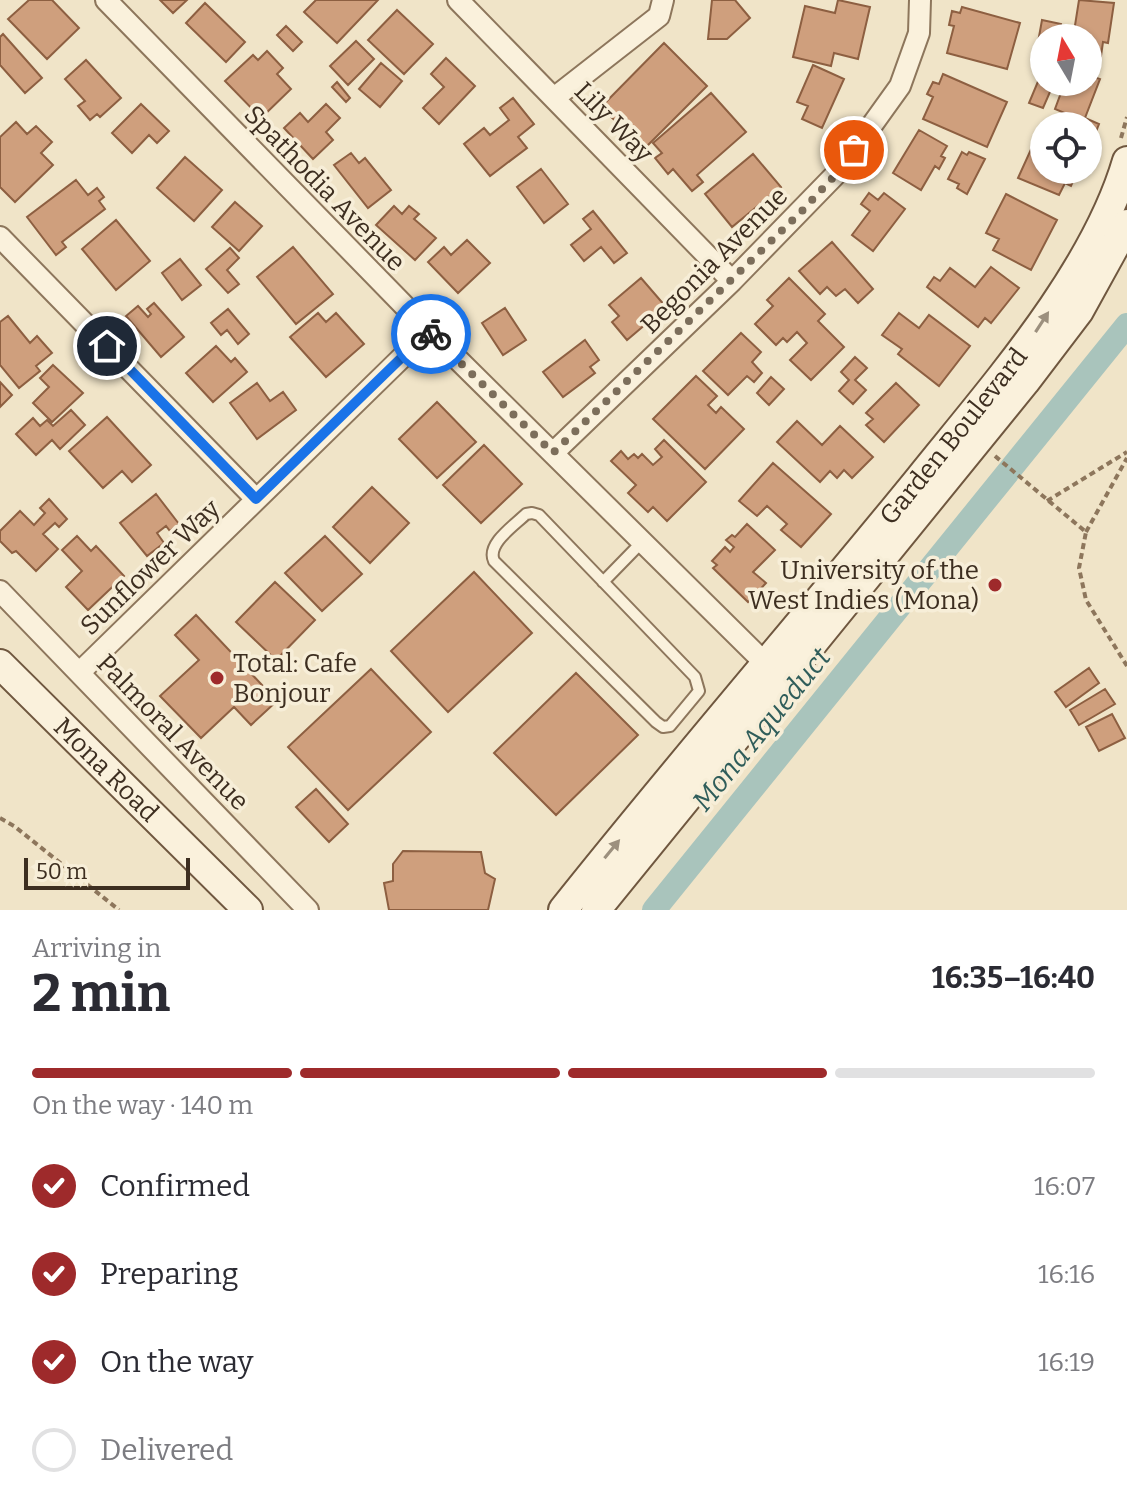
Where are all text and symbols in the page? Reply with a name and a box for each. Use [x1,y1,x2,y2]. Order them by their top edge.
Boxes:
north arrow [1030,24,1102,96]
map controls [1030,24,1102,184]
street label: Lily Way [568,76,659,169]
street label: Spathodia Avenue [238,99,412,278]
button: locate [1030,112,1102,184]
pin [820,116,888,184]
icon: bag [832,128,876,172]
street label: Begonia Avenue [635,181,794,340]
courier [391,294,471,374]
pin [73,312,141,380]
icon: bike [409,312,453,356]
one-way arrow [1034,312,1049,333]
icon: home [85,324,129,368]
street label: Garden Boulevard [873,342,1034,531]
street label: Sunflower Way [74,493,227,642]
place label: University of the West Indies (Mona) [748,555,979,616]
marker: University of the West Indies (Mona) [986,576,1004,594]
water label: Mona Aqueduct [686,640,838,817]
street label: Palmoral Avenue [90,648,255,817]
place label: Total: Cafe Bonjour [233,648,357,709]
marker: Total: Cafe Bonjour [208,669,226,687]
street label: Mona Road [47,712,165,828]
one-way arrow [603,839,620,859]
scale bar [24,854,190,890]
text: 50 m [36,858,87,885]
text: Arriving in [32,933,161,964]
text: 16:35–16:40 [932,960,1095,996]
text: 2 min [32,962,170,1025]
text: On the way · 140 m [32,1090,253,1121]
icon: check [32,1164,76,1208]
text: Confirmed [100,1168,250,1204]
text: 16:07 [1034,1171,1095,1202]
icon: check [32,1252,76,1296]
text: Preparing [100,1256,238,1292]
text: 16:16 [1038,1259,1095,1290]
icon: check [32,1340,76,1384]
text: On the way [100,1344,253,1380]
text: 16:19 [1038,1347,1095,1378]
text: Delivered [100,1432,233,1468]

